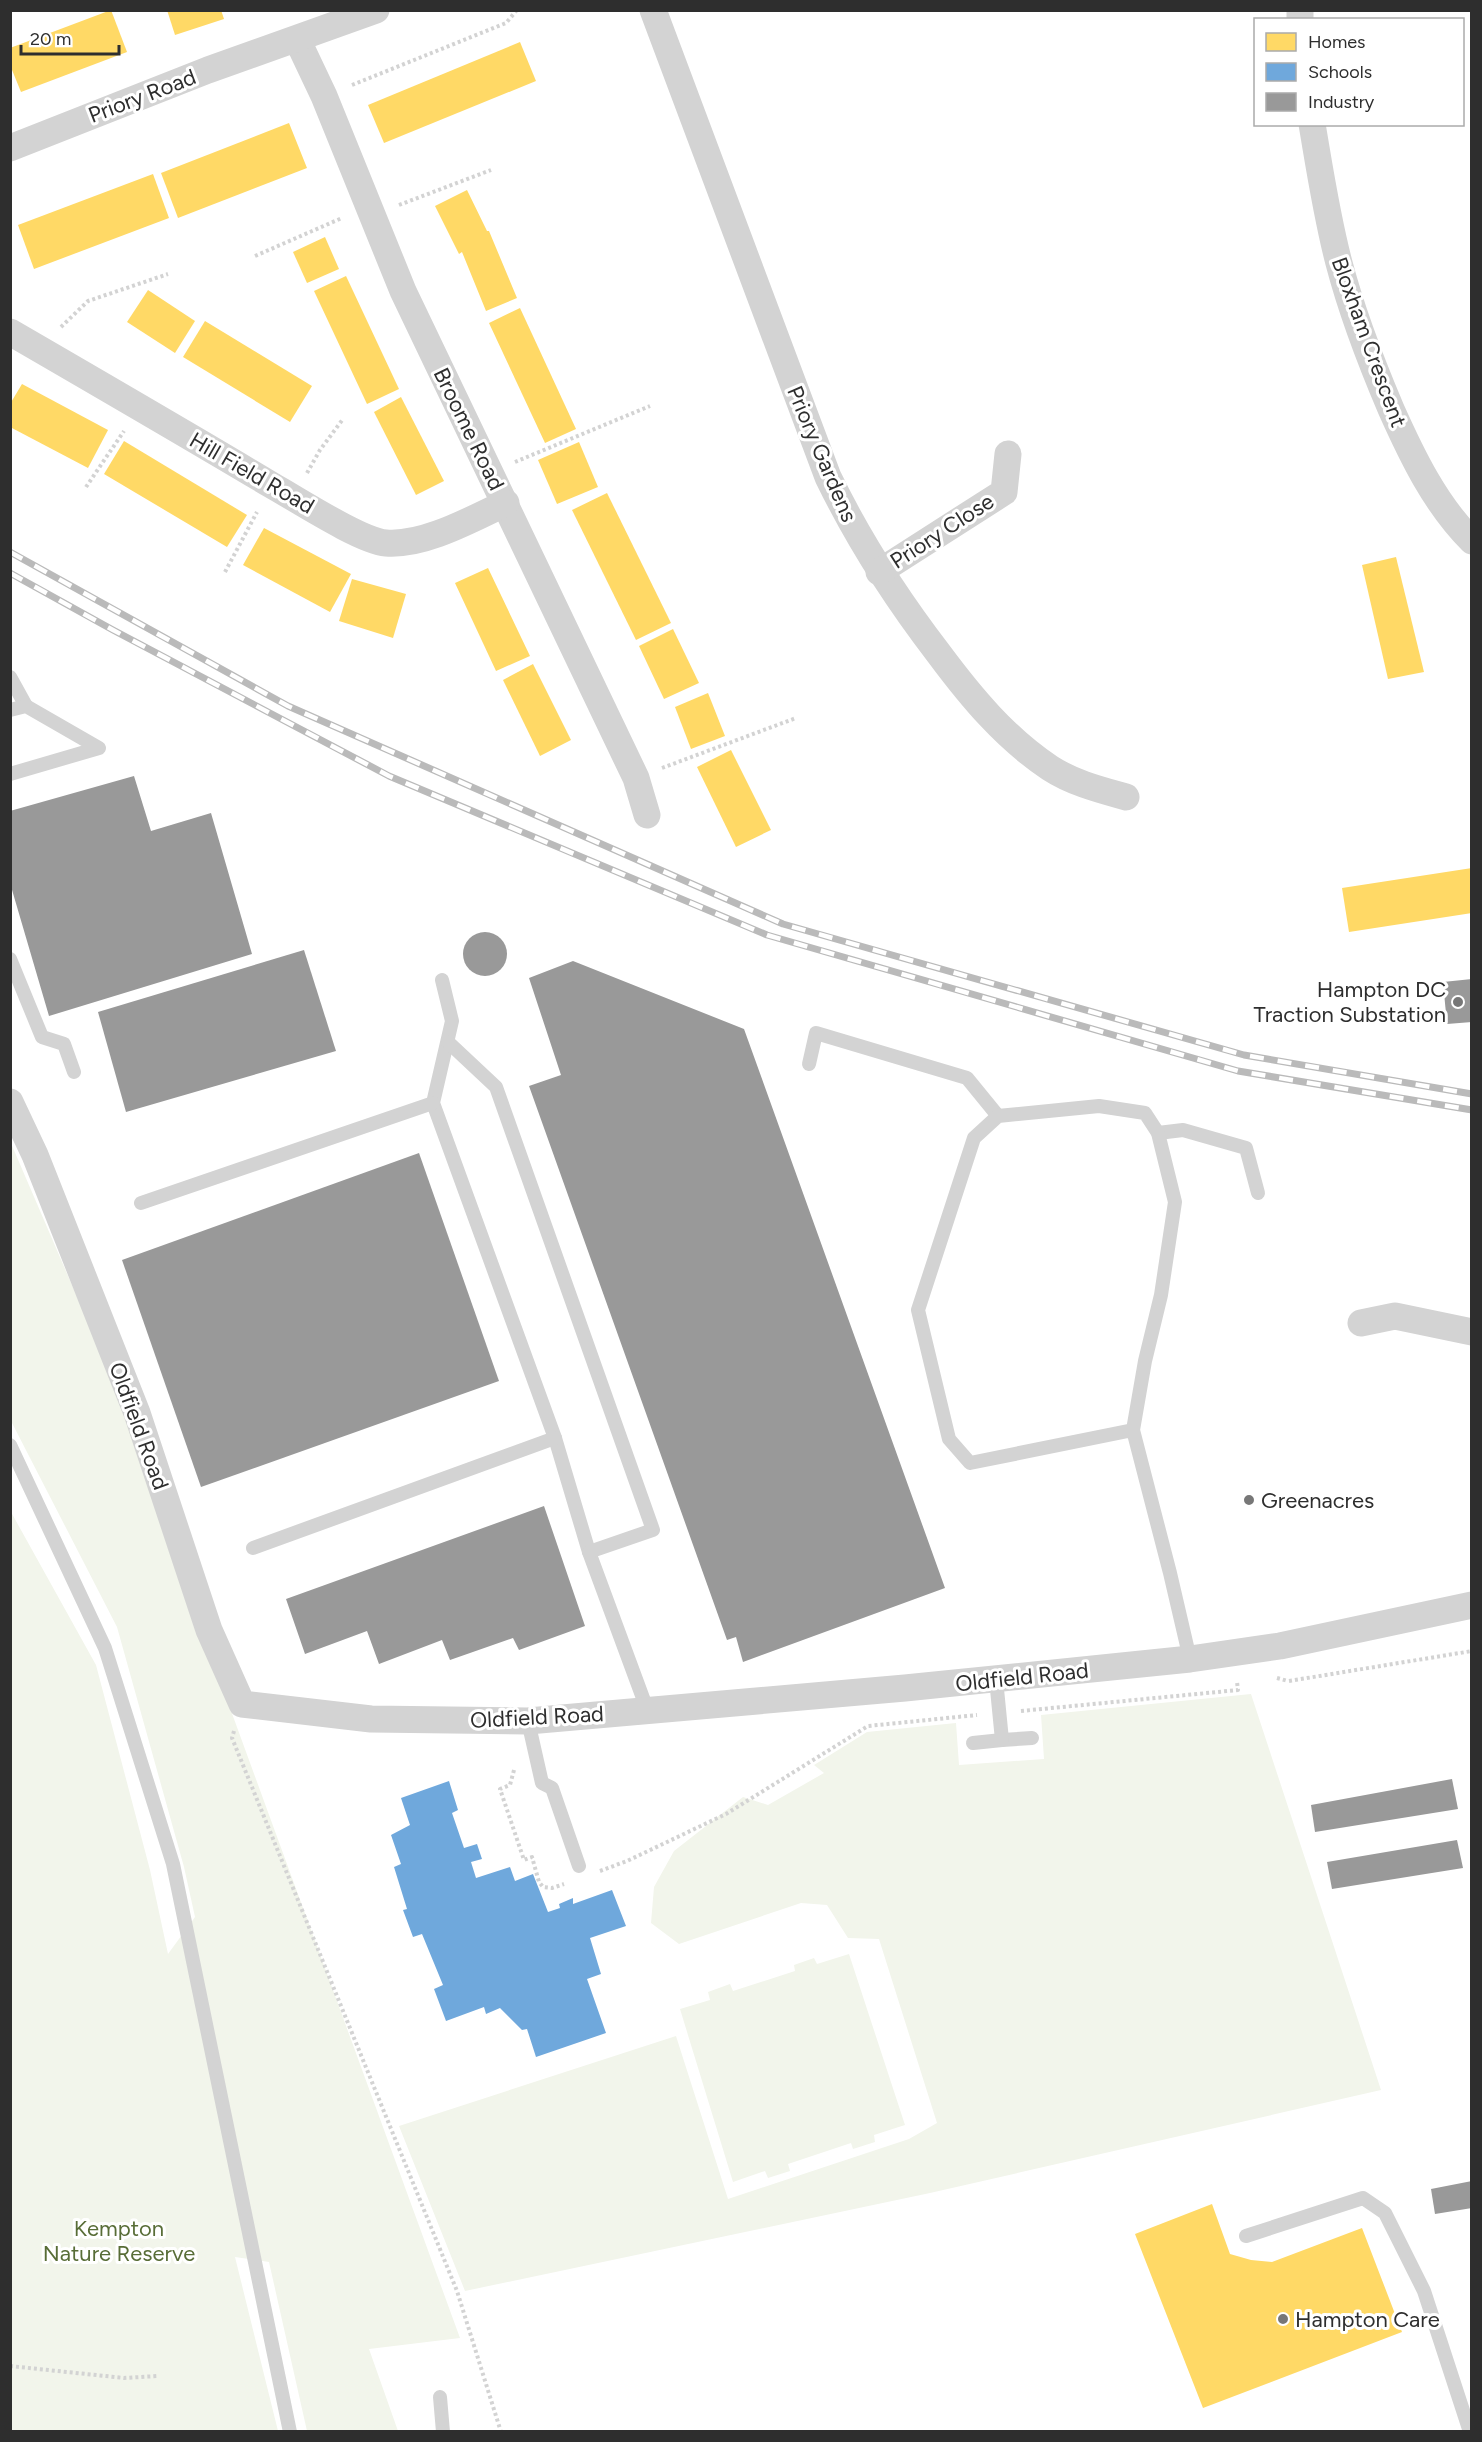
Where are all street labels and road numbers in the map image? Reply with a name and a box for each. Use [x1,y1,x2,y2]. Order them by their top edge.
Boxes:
street label: Priory Road [84,63,200,129]
street label: Bloxham Crescent [1326,253,1412,431]
street label: Broome Road [428,363,510,495]
street label: Priory Gardens [781,382,863,526]
street label: Hill Field Road [185,426,319,520]
street label: Priory Close [885,488,999,574]
street label: Oldfield Road [103,1358,175,1494]
street label: Oldfield Road [954,1657,1090,1697]
street label: Oldfield Road [469,1700,605,1734]

